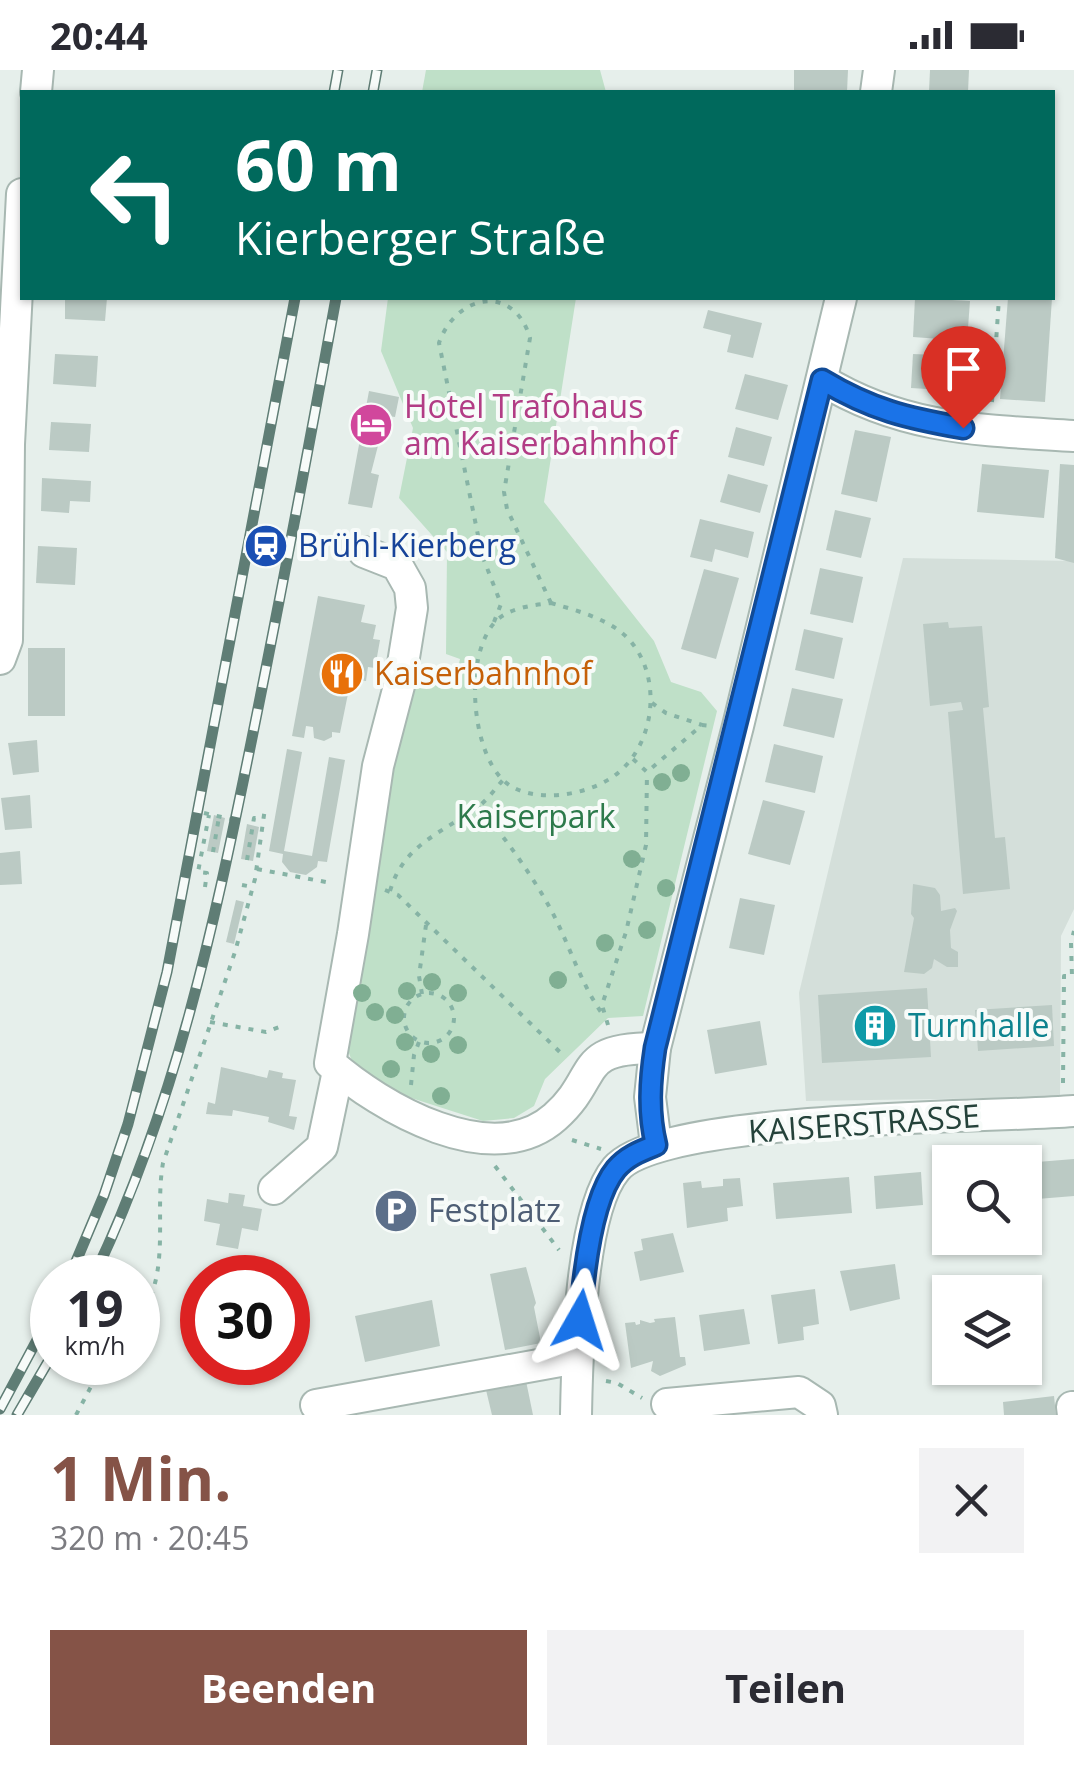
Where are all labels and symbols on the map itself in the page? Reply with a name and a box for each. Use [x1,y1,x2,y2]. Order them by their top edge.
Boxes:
pin [921,326,1006,429]
place label: Hotel Trafohaus am Kaiserbahnhof [404,384,680,464]
hotel icon: Hotel Trafohaus am Kaiserbahnhof [348,402,394,448]
station icon: Brühl-Kierberg [243,523,289,569]
place label: Brühl-Kierberg [298,523,516,566]
restaurant icon: Kaiserbahnhof [319,651,365,697]
place label: Kaiserbahnhof [374,651,594,694]
park label: Kaiserpark [457,794,616,837]
building icon: Turnhalle [852,1003,898,1049]
place label: Turnhalle [908,1003,1049,1046]
street label: KAISERSTRASSE [747,1093,981,1152]
parking icon: Festplatz [373,1188,419,1234]
place label: Festplatz [428,1188,561,1231]
speed limit sign: 30 [180,1255,310,1385]
position arrow [528,1268,632,1372]

